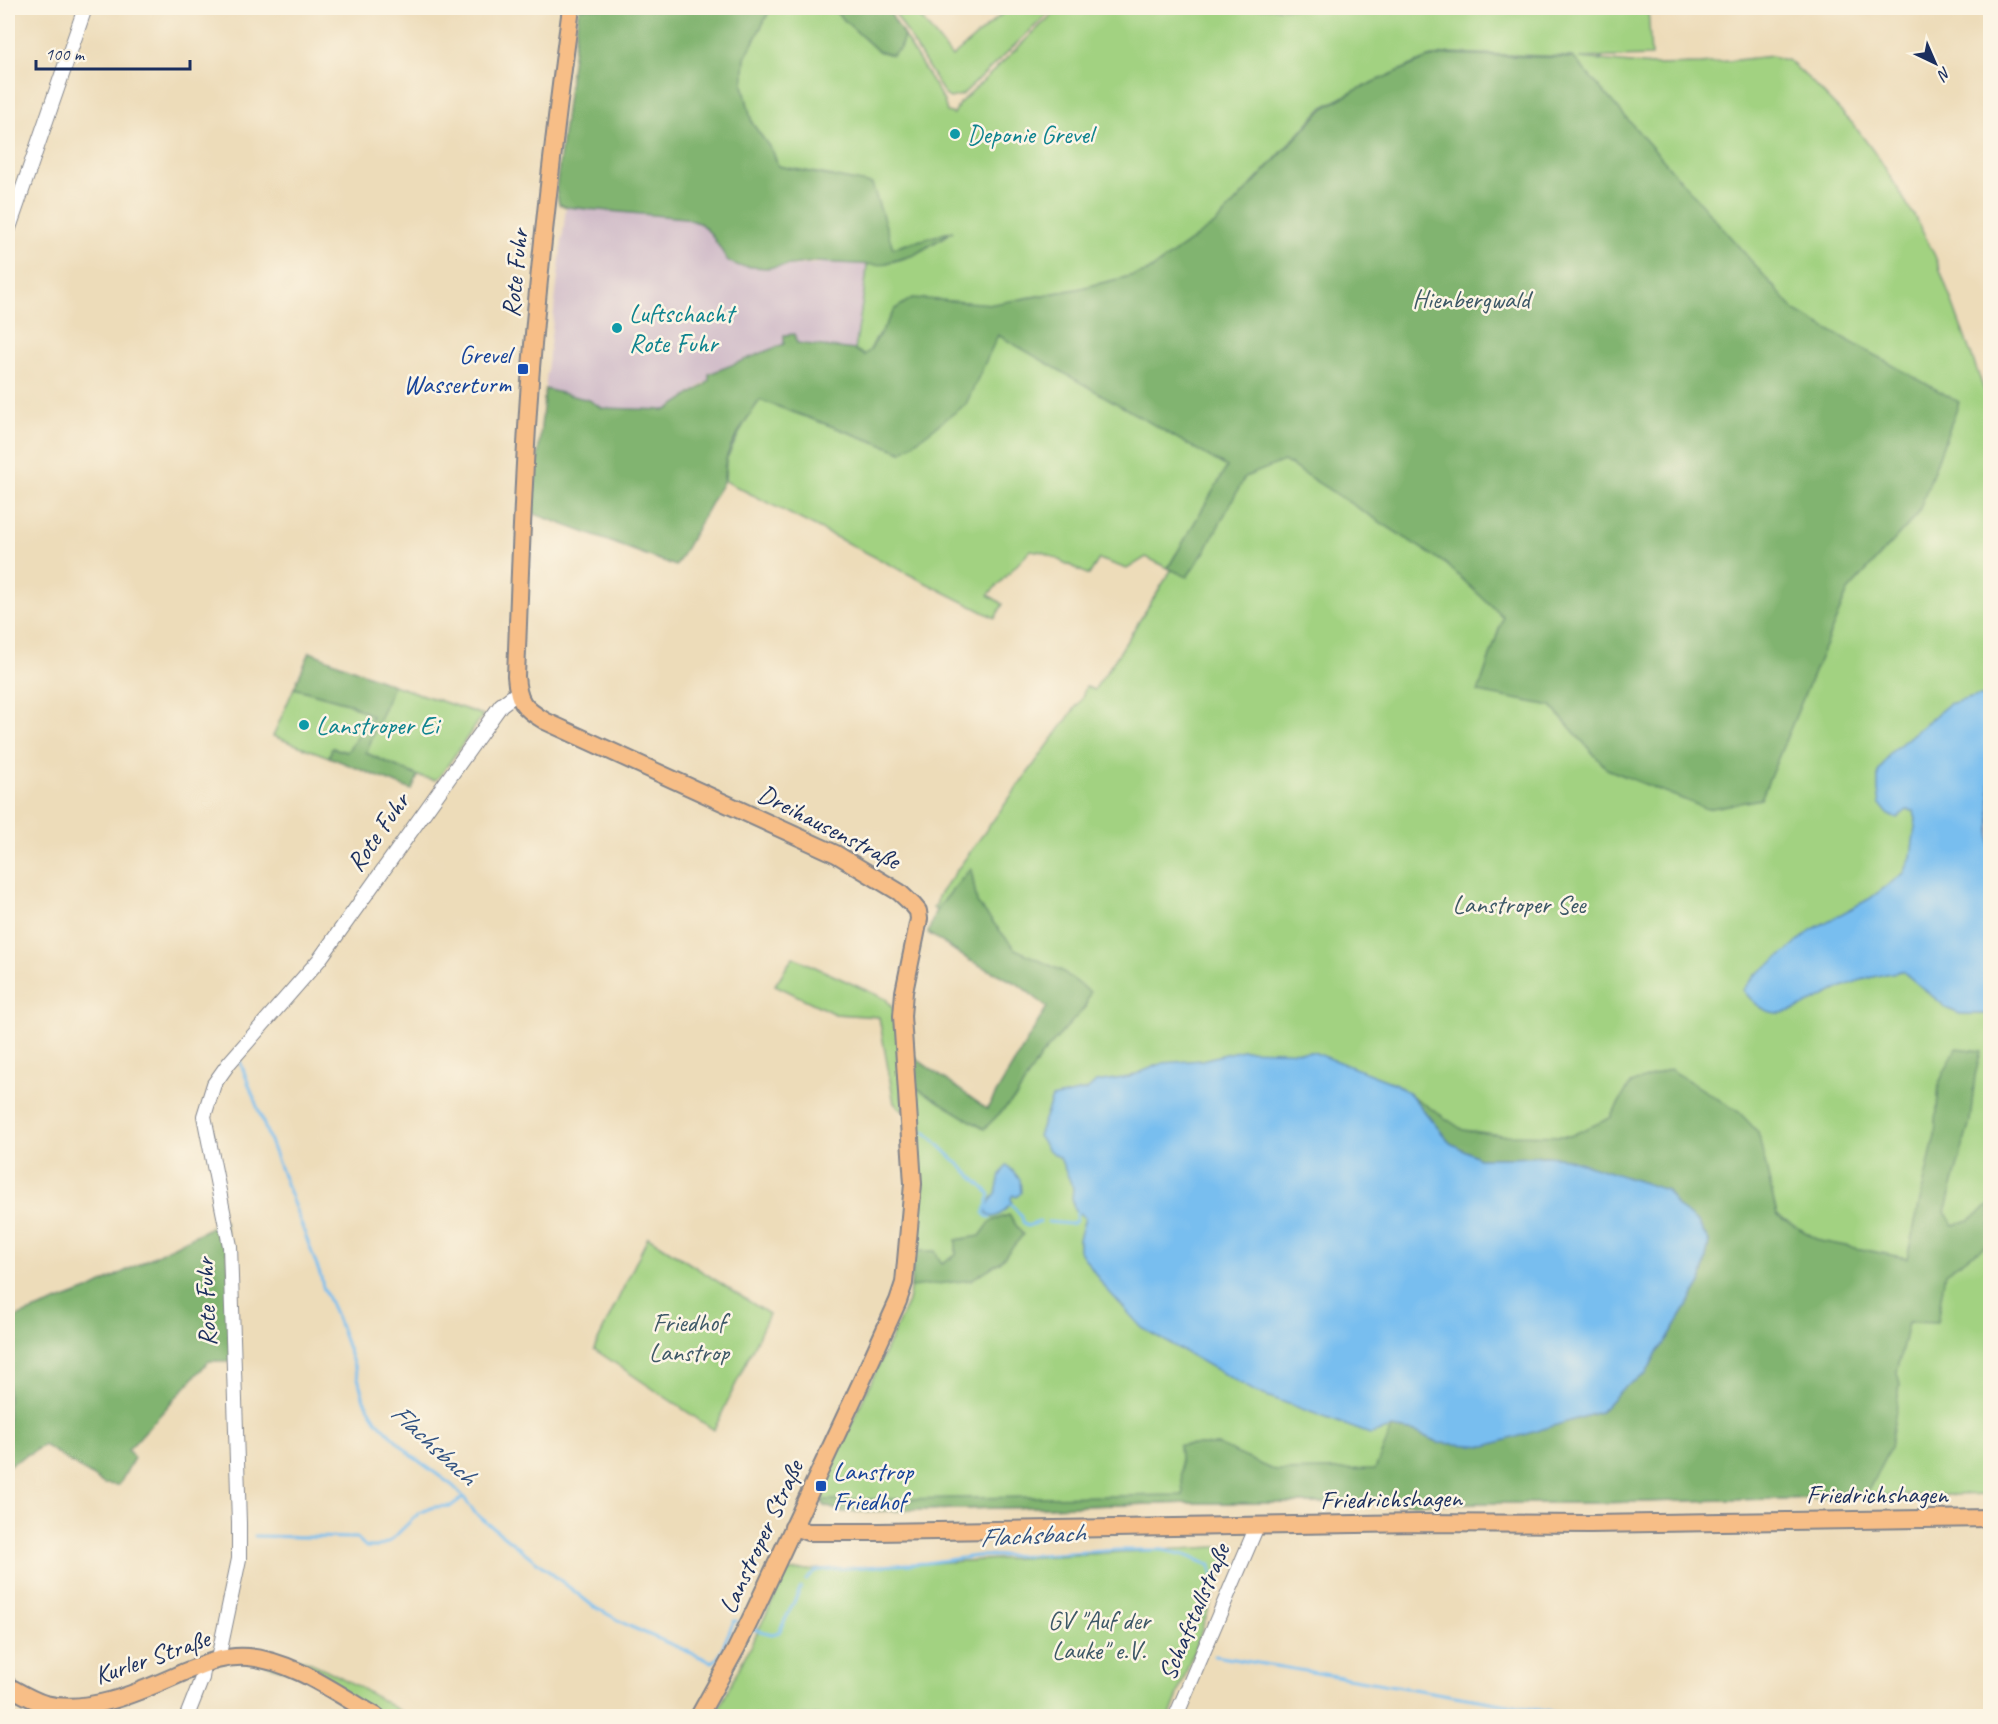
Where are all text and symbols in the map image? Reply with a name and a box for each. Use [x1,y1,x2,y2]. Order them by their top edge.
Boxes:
scale bar [36,33,190,71]
north arrow [1905,33,1965,93]
text: 100 m [45,43,86,65]
text: N [1932,62,1955,86]
place label: Deponie Grevel [967,118,1098,151]
marker: Deponie Grevel [948,127,962,141]
street label: Rote Fuhr [494,225,536,319]
park label: Hienbergwald [1412,283,1534,316]
place label: Luftschacht Rote Fuhr [629,297,737,360]
marker: Luftschacht Rote Fuhr [610,321,624,335]
place label: Grevel Wasserturm [403,338,516,401]
marker: Grevel Wasserturm [516,362,530,376]
place label: Lanstroper Ei [316,709,442,742]
marker: Lanstroper Ei [297,718,311,732]
street label: Dreihausenstraße [752,777,908,878]
street label: Rote Fuhr [339,784,418,878]
park label: Lanstroper See [1452,888,1587,921]
street label: Rote Fuhr [188,1255,224,1347]
park label: Friedhof Lanstrop [649,1306,731,1369]
water label: Flachsbach [384,1396,486,1494]
street label: Lanstroper Straße [711,1453,812,1619]
place label: Lanstrop Friedhof [833,1455,915,1518]
street label: Friedrichshagen [1806,1478,1949,1511]
marker: Lanstrop Friedhof [814,1479,828,1493]
street label: Friedrichshagen [1320,1481,1463,1517]
water label: Flachsbach [979,1515,1088,1555]
street label: Schafstallstraße [1150,1536,1239,1685]
park label: GV "Auf der Lauke" e.V. [1048,1604,1153,1667]
street label: Kurler Straße [90,1621,216,1692]

